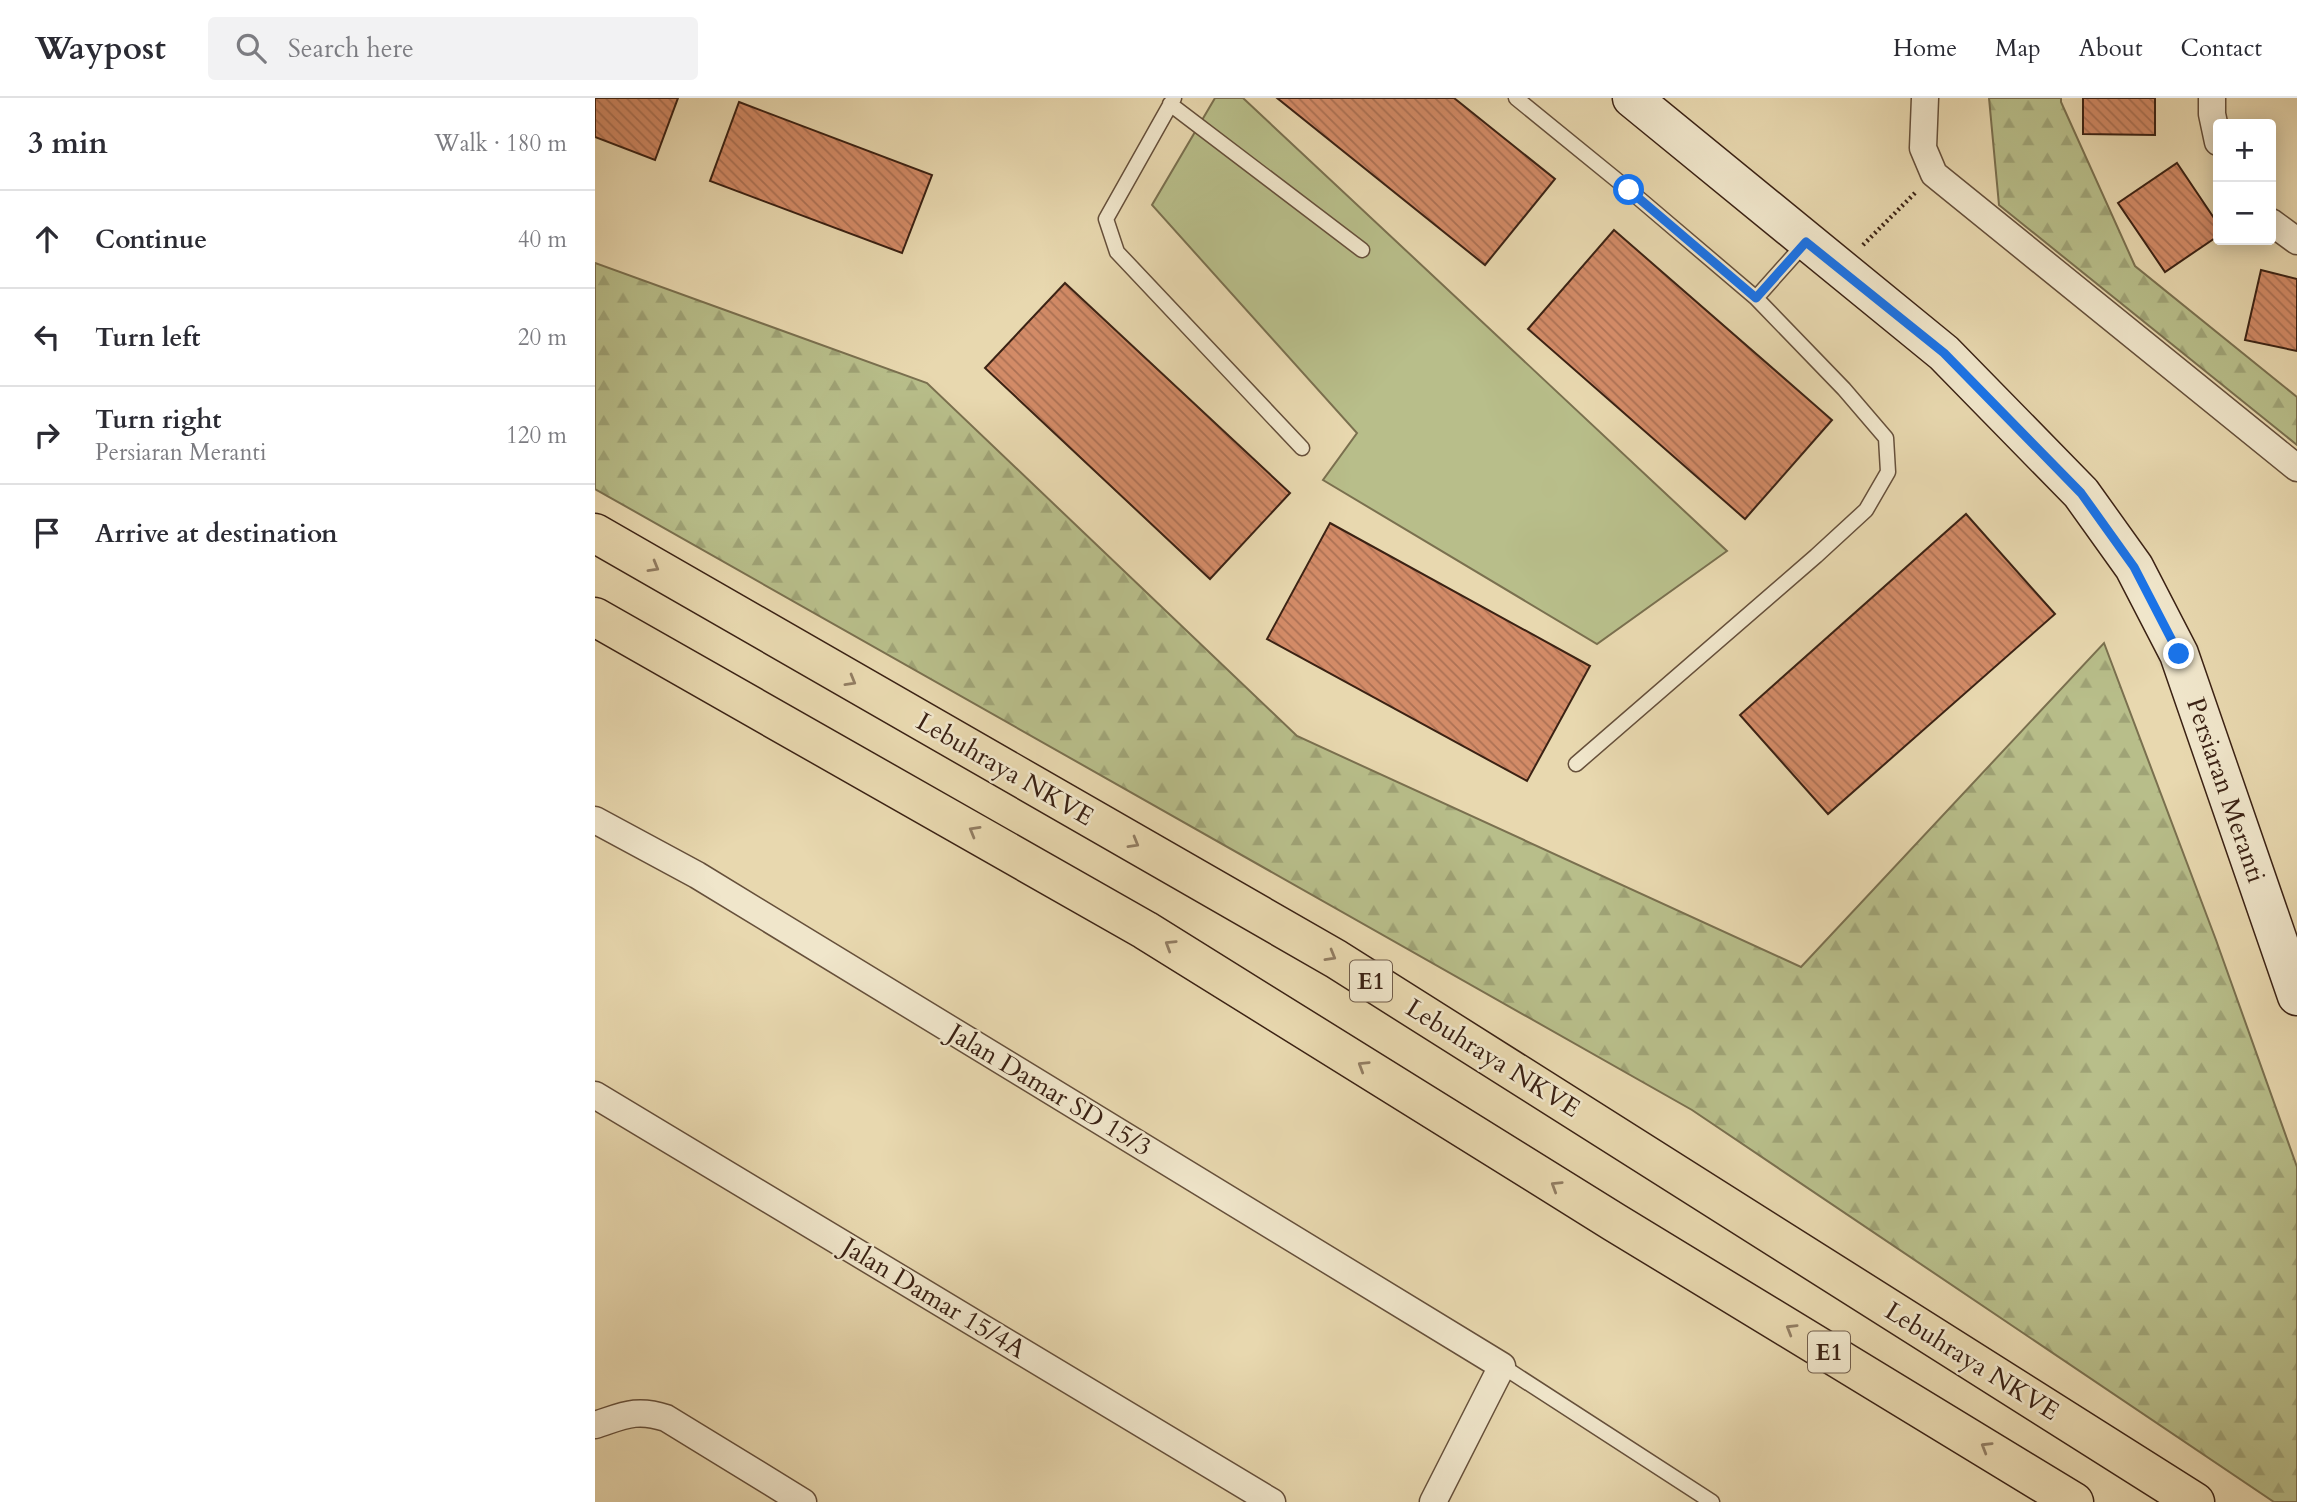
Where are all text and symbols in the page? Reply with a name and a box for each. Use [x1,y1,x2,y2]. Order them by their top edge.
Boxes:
search box [208,17,698,80]
text: Waypost [35,26,166,71]
icon: search [232,29,270,67]
text: Search here [288,31,414,66]
text: Home [1893,32,1957,65]
text: Map [1995,32,2041,65]
text: About [2079,32,2143,65]
text: Contact [2181,32,2262,65]
map controls [2213,119,2276,245]
button: + [2213,119,2276,182]
text: 3 min [28,123,108,164]
text: Walk · 180 m [434,128,567,159]
route start [1613,174,1644,205]
button: − [2213,182,2276,245]
icon: ahead [28,220,66,258]
text: Continue [95,222,207,257]
text: 40 m [518,224,567,255]
icon: left [28,318,66,356]
text: Turn left [95,320,200,355]
text: 20 m [518,322,567,353]
text: Turn right [95,402,222,437]
icon: right [28,416,66,454]
text: 120 m [506,420,567,451]
text: Persiaran Meranti [95,437,266,468]
icon: arrive [28,514,66,552]
text: Arrive at destination [95,516,338,551]
one-way arrow [647,559,660,572]
route end [2163,638,2194,669]
one-way arrow [844,673,857,686]
street label: Persiaran Meranti [2178,693,2274,887]
street label: Lebuhraya NKVE [910,704,1100,834]
one-way arrow [968,826,981,839]
one-way arrow [1126,835,1139,848]
one-way arrow [1165,941,1178,954]
one-way arrow [1323,948,1336,961]
road number: E1 [1350,960,1392,1001]
street label: Lebuhraya NKVE [1399,990,1587,1126]
street label: Jalan Damar SD 15/3 [938,1013,1158,1165]
one-way arrow [1358,1061,1371,1074]
one-way arrow [1551,1182,1564,1195]
street label: Jalan Damar 15/4A [832,1227,1033,1367]
street label: Lebuhraya NKVE [1878,1293,2066,1429]
one-way arrow [1785,1325,1798,1338]
road number: E1 [1808,1332,1850,1372]
one-way arrow [1980,1442,1993,1455]

